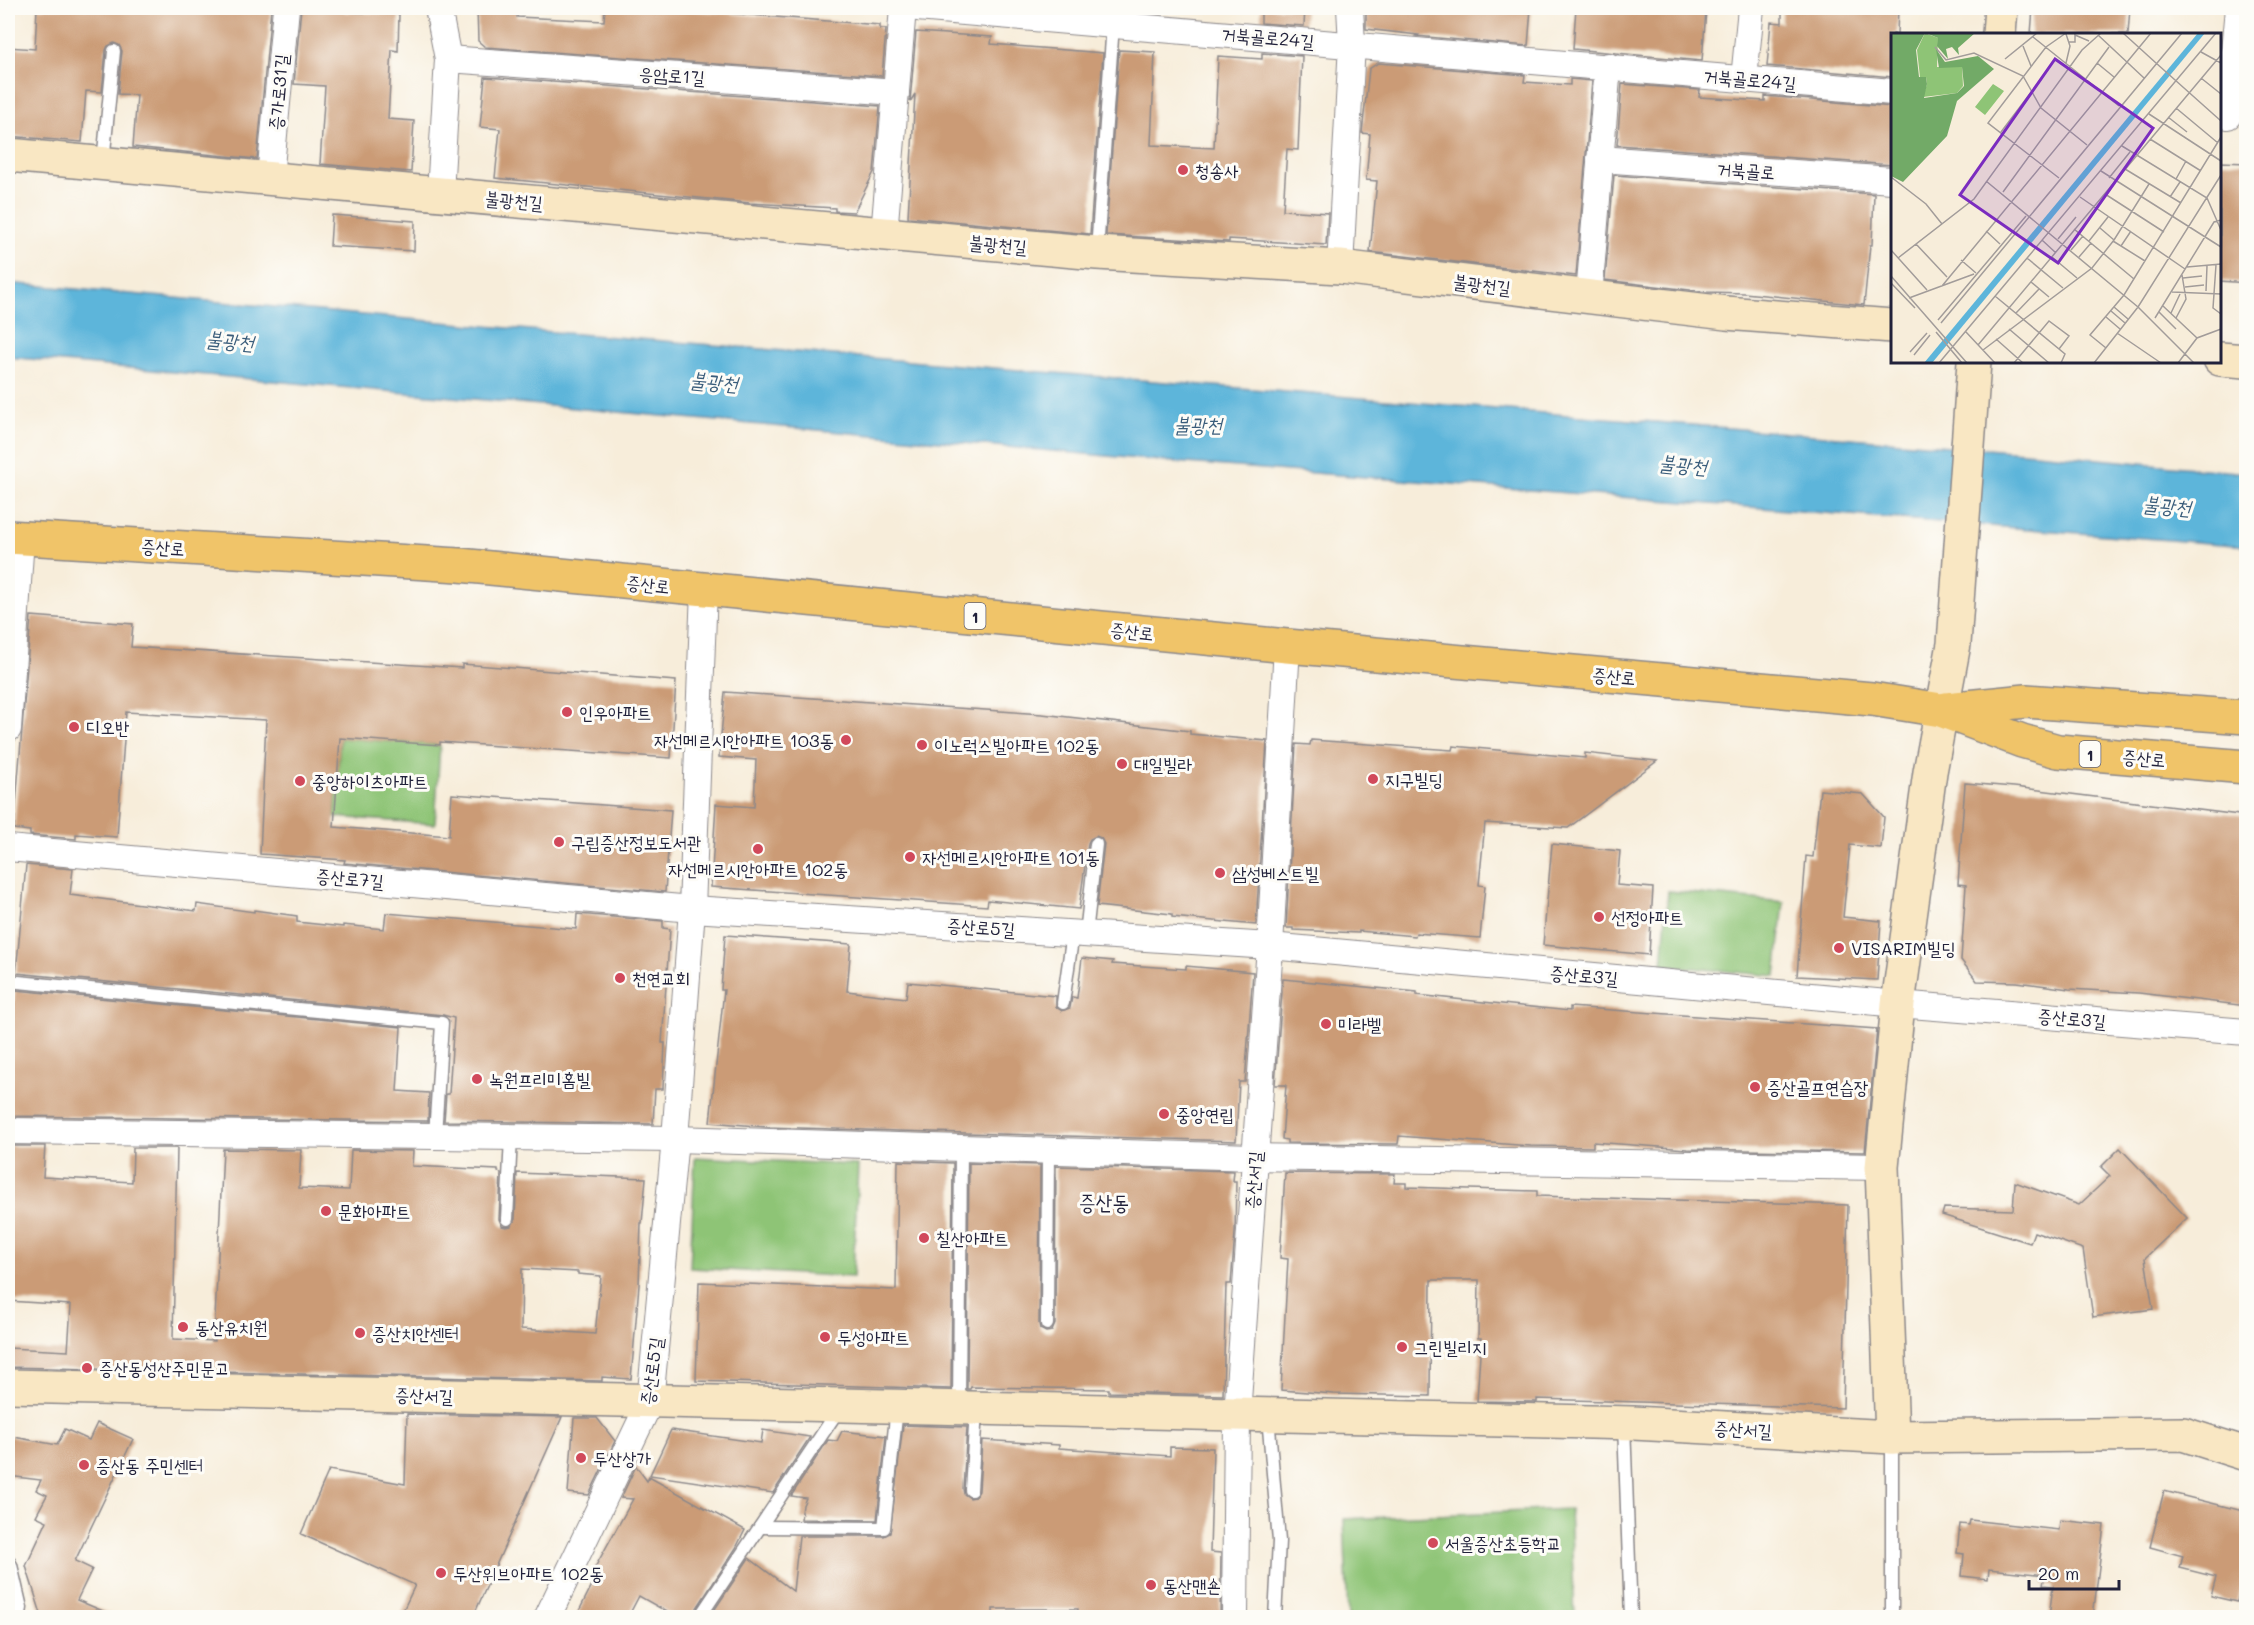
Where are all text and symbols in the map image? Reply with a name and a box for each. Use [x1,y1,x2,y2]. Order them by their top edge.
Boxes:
street label: 거북골로24길 [1221,21,1316,53]
inset map [1891,33,2221,363]
street label: 증가로31길 [263,52,293,131]
street label: 응암로1길 [638,61,706,89]
street label: 거북골로24길 [1703,63,1798,95]
street label: 거북골로 [1716,156,1776,184]
place label: 청송사 [1195,158,1239,182]
marker: 청송사 [1176,163,1190,177]
street label: 불광천길 [484,186,544,215]
street label: 불광천길 [968,230,1028,259]
street label: 불광천길 [1452,269,1513,300]
water label: 불광천 [205,325,257,355]
water label: 불광천 [689,366,741,396]
water label: 불광천 [1174,411,1224,437]
water label: 불광천 [1658,449,1710,479]
water label: 불광천 [2142,490,2194,520]
street label: 증산로 [140,534,186,560]
street label: 증산로 [625,570,671,598]
road number: 1 [964,603,986,629]
street label: 증산로 [1109,617,1155,645]
street label: 증산로 [1591,662,1637,690]
place label: 인우아파트 [579,700,651,724]
marker: 인우아파트 [560,705,574,719]
place label: 디오반 [86,715,130,739]
marker: 디오반 [67,720,81,734]
place label: 자선메르시안아파트 103동 [654,728,834,752]
marker: 자선메르시안아파트 103동 [839,733,853,747]
place label: 이노럭스빌아파트 102동 [934,733,1099,757]
marker: 이노럭스빌아파트 102동 [915,738,929,752]
road number: 1 [2080,741,2100,767]
street label: 증산로 [2121,744,2167,772]
place label: 대일빌라 [1134,752,1192,776]
marker: 대일빌라 [1115,757,1129,771]
place label: 지구빌딩 [1385,767,1443,791]
place label: 중앙하이츠아파트 [312,769,428,793]
marker: 지구빌딩 [1366,772,1380,786]
marker: 중앙하이츠아파트 [293,774,307,788]
place label: 구립증산정보도서관 [571,830,701,854]
marker: 구립증산정보도서관 [552,835,566,849]
marker: 자선메르시안아파트 102동 [751,842,765,856]
place label: 자선메르시안아파트 101동 [922,845,1100,869]
marker: 자선메르시안아파트 101동 [903,850,917,864]
place label: 자선메르시안아파트 102동 [668,857,848,881]
place label: 삼성베스트빌 [1232,861,1319,885]
street label: 증산로7길 [315,863,385,893]
marker: 삼성베스트빌 [1213,866,1227,880]
place label: 선정아파트 [1611,905,1683,929]
marker: 선정아파트 [1592,910,1606,924]
street label: 증산로5길 [946,913,1016,941]
place label: VISARIM빌딩 [1851,936,1956,960]
marker: VISARIM빌딩 [1832,941,1846,955]
street label: 증산로3길 [1549,960,1620,990]
place label: 천연교회 [632,966,690,990]
marker: 천연교회 [613,971,627,985]
street label: 증산로3길 [2037,1003,2108,1033]
place label: 미라벨 [1338,1012,1381,1036]
marker: 미라벨 [1319,1017,1333,1031]
place label: 녹원프리미홈빌 [489,1067,591,1091]
marker: 녹원프리미홈빌 [470,1072,484,1086]
place label: 증산골프연습장 [1767,1075,1868,1099]
marker: 증산골프연습장 [1748,1080,1762,1094]
place label: 중앙연립 [1176,1102,1234,1126]
marker: 중앙연립 [1157,1107,1171,1121]
street label: 증산서길 [1239,1150,1267,1210]
district label: 증산동 [1079,1188,1129,1215]
place label: 문화아파트 [338,1199,410,1223]
marker: 문화아파트 [319,1204,333,1218]
place label: 칠산아파트 [936,1226,1008,1250]
marker: 칠산아파트 [917,1231,931,1245]
place label: 동산유치원 [195,1315,267,1339]
marker: 동산유치원 [176,1320,190,1334]
place label: 증산치안센터 [372,1321,459,1345]
place label: 두성아파트 [837,1325,909,1349]
marker: 증산치안센터 [353,1326,367,1340]
marker: 두성아파트 [818,1330,832,1344]
street label: 증산로5길 [634,1335,668,1407]
place label: 그린빌리지 [1414,1335,1486,1359]
marker: 그린빌리지 [1395,1340,1409,1354]
place label: 증산동성산주민문고 [99,1356,229,1380]
marker: 증산동성산주민문고 [80,1361,94,1375]
street label: 증산서길 [395,1382,454,1408]
street label: 증산서길 [1713,1416,1773,1443]
place label: 두산상가 [593,1446,651,1470]
marker: 두산상가 [574,1451,588,1465]
place label: 증산동 주민센터 [96,1453,203,1477]
marker: 증산동 주민센터 [77,1458,91,1472]
place label: 서울증산초등학교 [1445,1531,1561,1555]
marker: 서울증산초등학교 [1426,1536,1440,1550]
scale bar [2029,1553,2119,1591]
place label: 두산위브아파트 102동 [453,1561,604,1585]
text: 20 m [2038,1561,2079,1585]
marker: 두산위브아파트 102동 [434,1566,448,1580]
place label: 동산맨숀 [1163,1573,1221,1597]
marker: 동산맨숀 [1144,1578,1158,1592]

